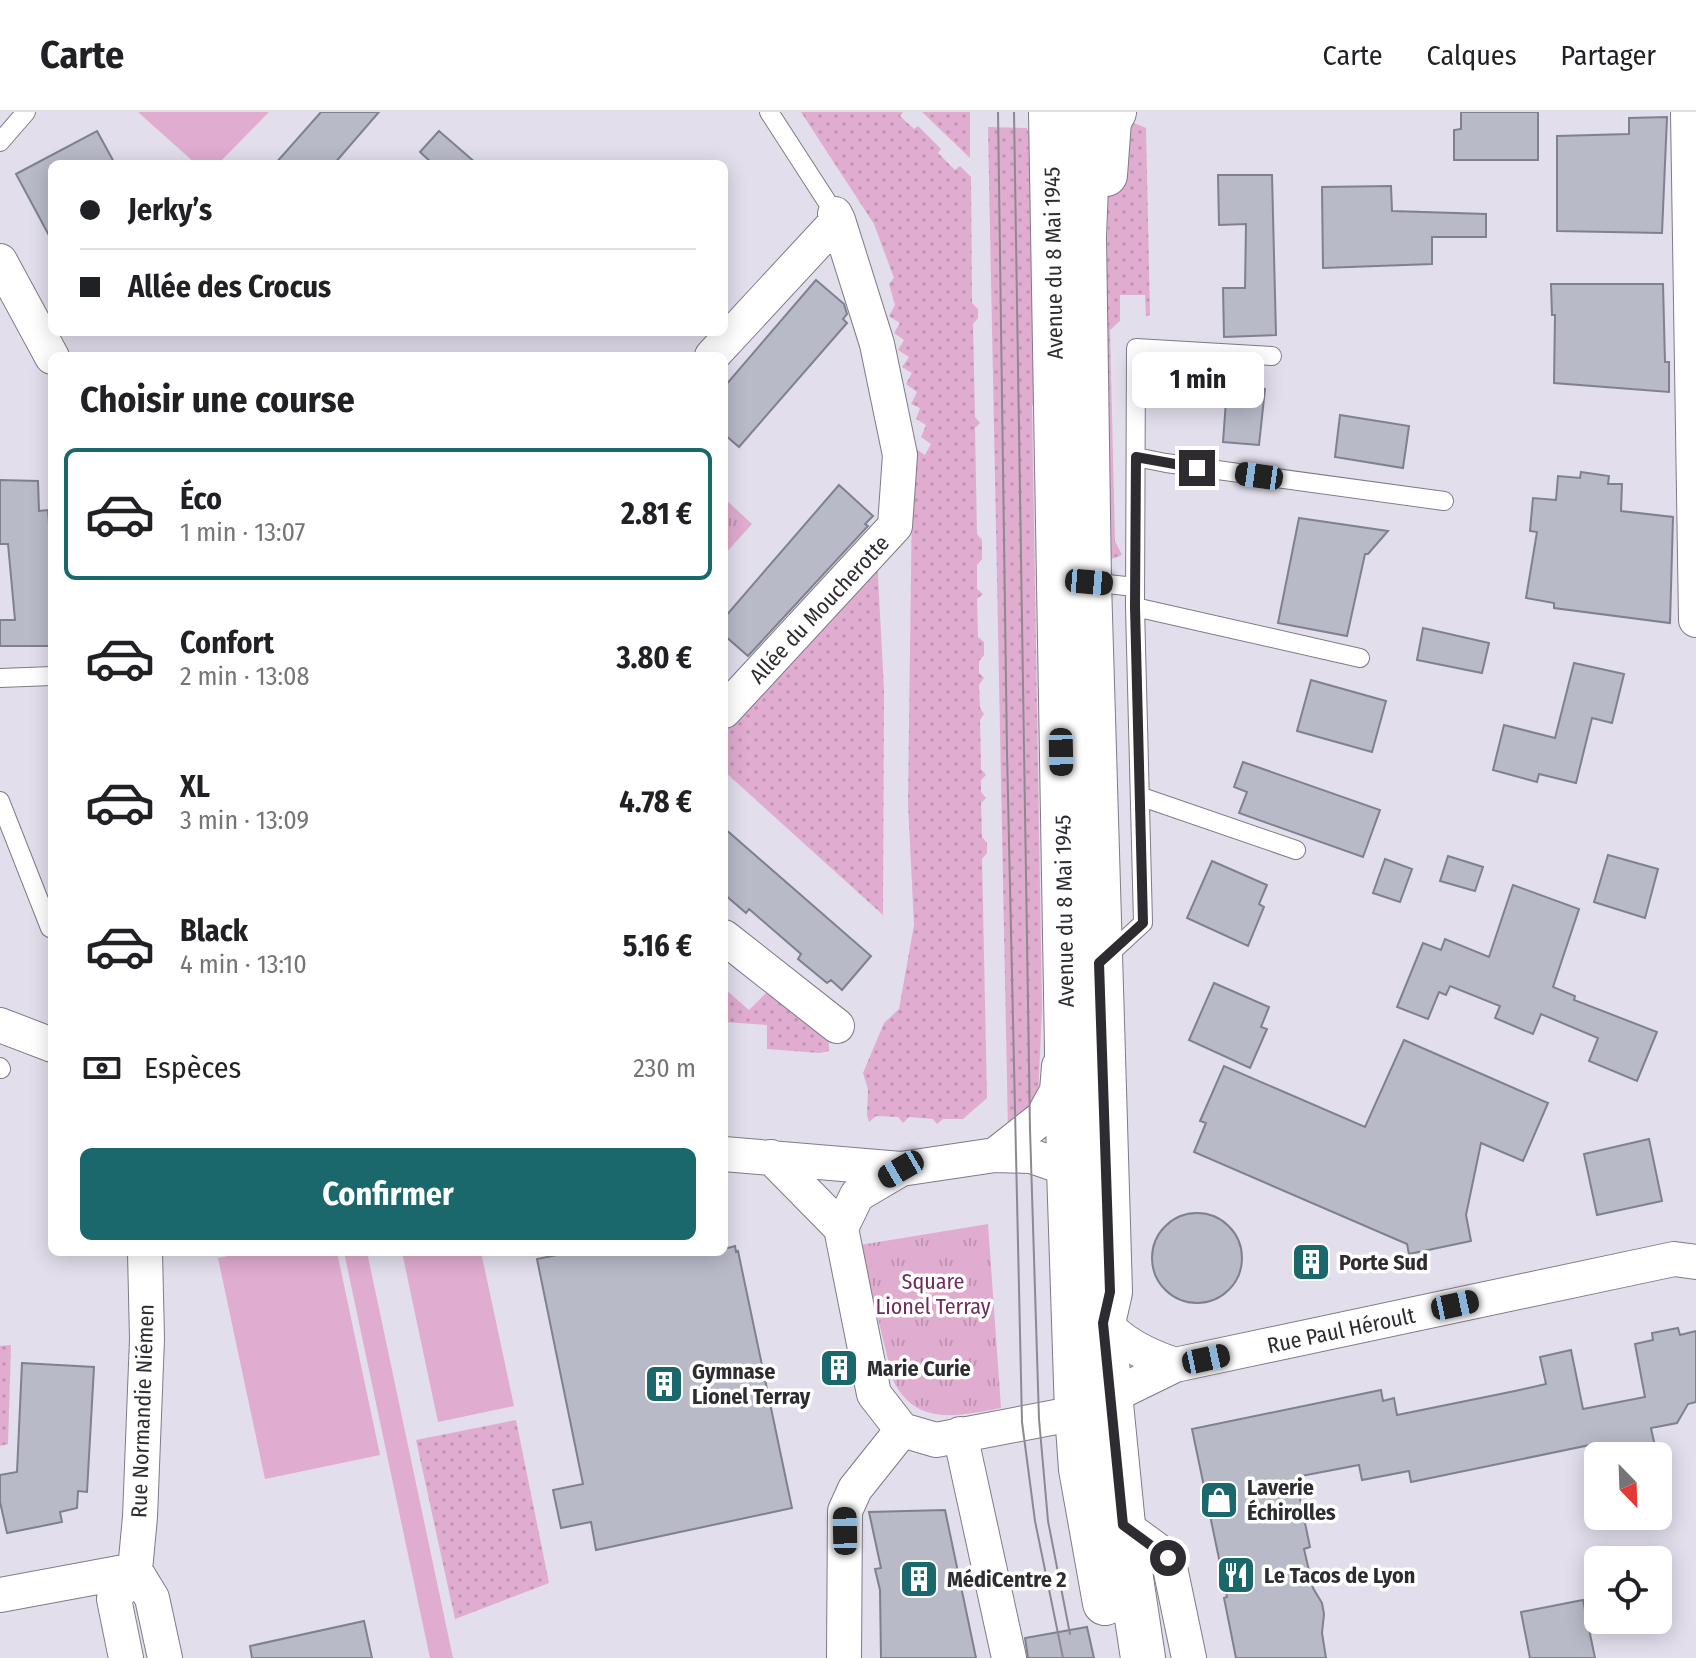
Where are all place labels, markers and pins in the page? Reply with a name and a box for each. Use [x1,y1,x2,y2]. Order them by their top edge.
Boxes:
building icon: Porte Sud [1290,1241,1332,1283]
place label: Porte Sud [1339,1249,1428,1276]
building icon: Marie Curie [818,1347,860,1389]
place label: Marie Curie [867,1355,971,1382]
place label: Gymnase Lionel Terray [692,1358,811,1410]
building icon: Gymnase Lionel Terray [643,1363,685,1405]
place label: Laverie Échirolles [1247,1474,1336,1526]
shop icon: Laverie Échirolles [1198,1479,1240,1521]
restaurant icon: Le Tacos de Lyon [1215,1554,1257,1596]
building icon: MédiCentre 2 [898,1558,940,1600]
place label: Le Tacos de Lyon [1264,1562,1415,1589]
place label: MédiCentre 2 [947,1566,1067,1593]

